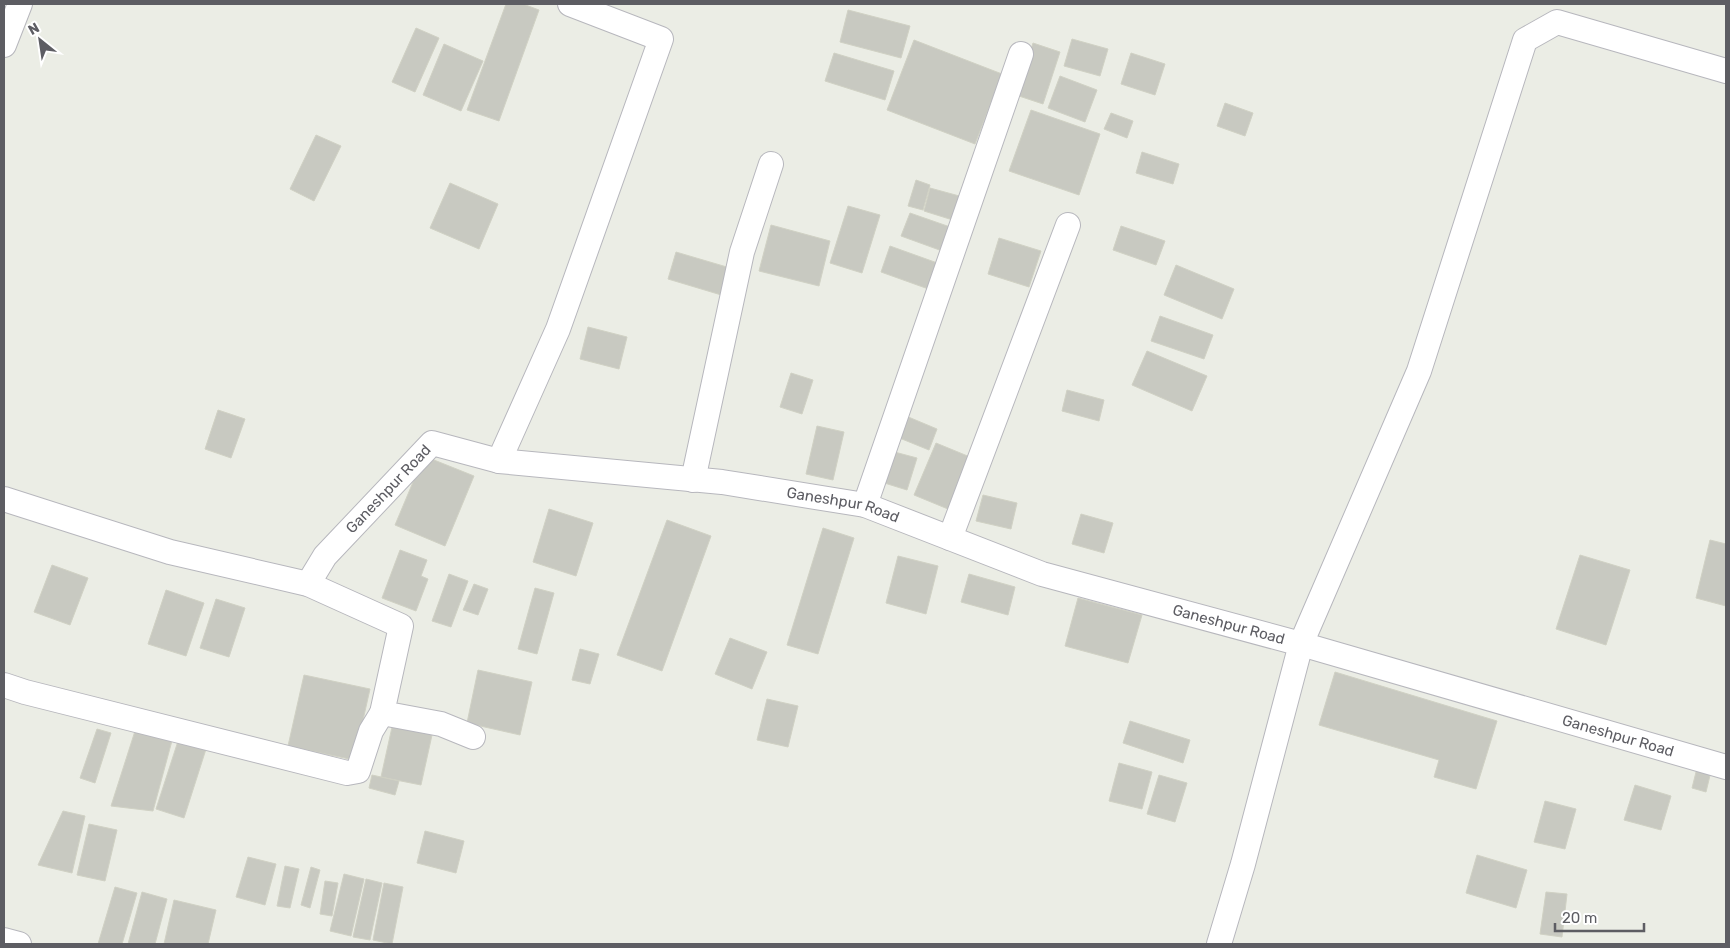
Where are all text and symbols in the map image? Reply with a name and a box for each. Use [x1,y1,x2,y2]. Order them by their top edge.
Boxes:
north arrow [15,15,65,65]
text: N [25,19,42,39]
street label: Ganeshpur Road [342,441,435,537]
street label: Ganeshpur Road [785,484,902,527]
street label: Ganeshpur Road [1171,601,1287,648]
street label: Ganeshpur Road [1560,711,1676,760]
scale bar [1555,900,1644,932]
text: 20 m [1562,909,1597,927]

